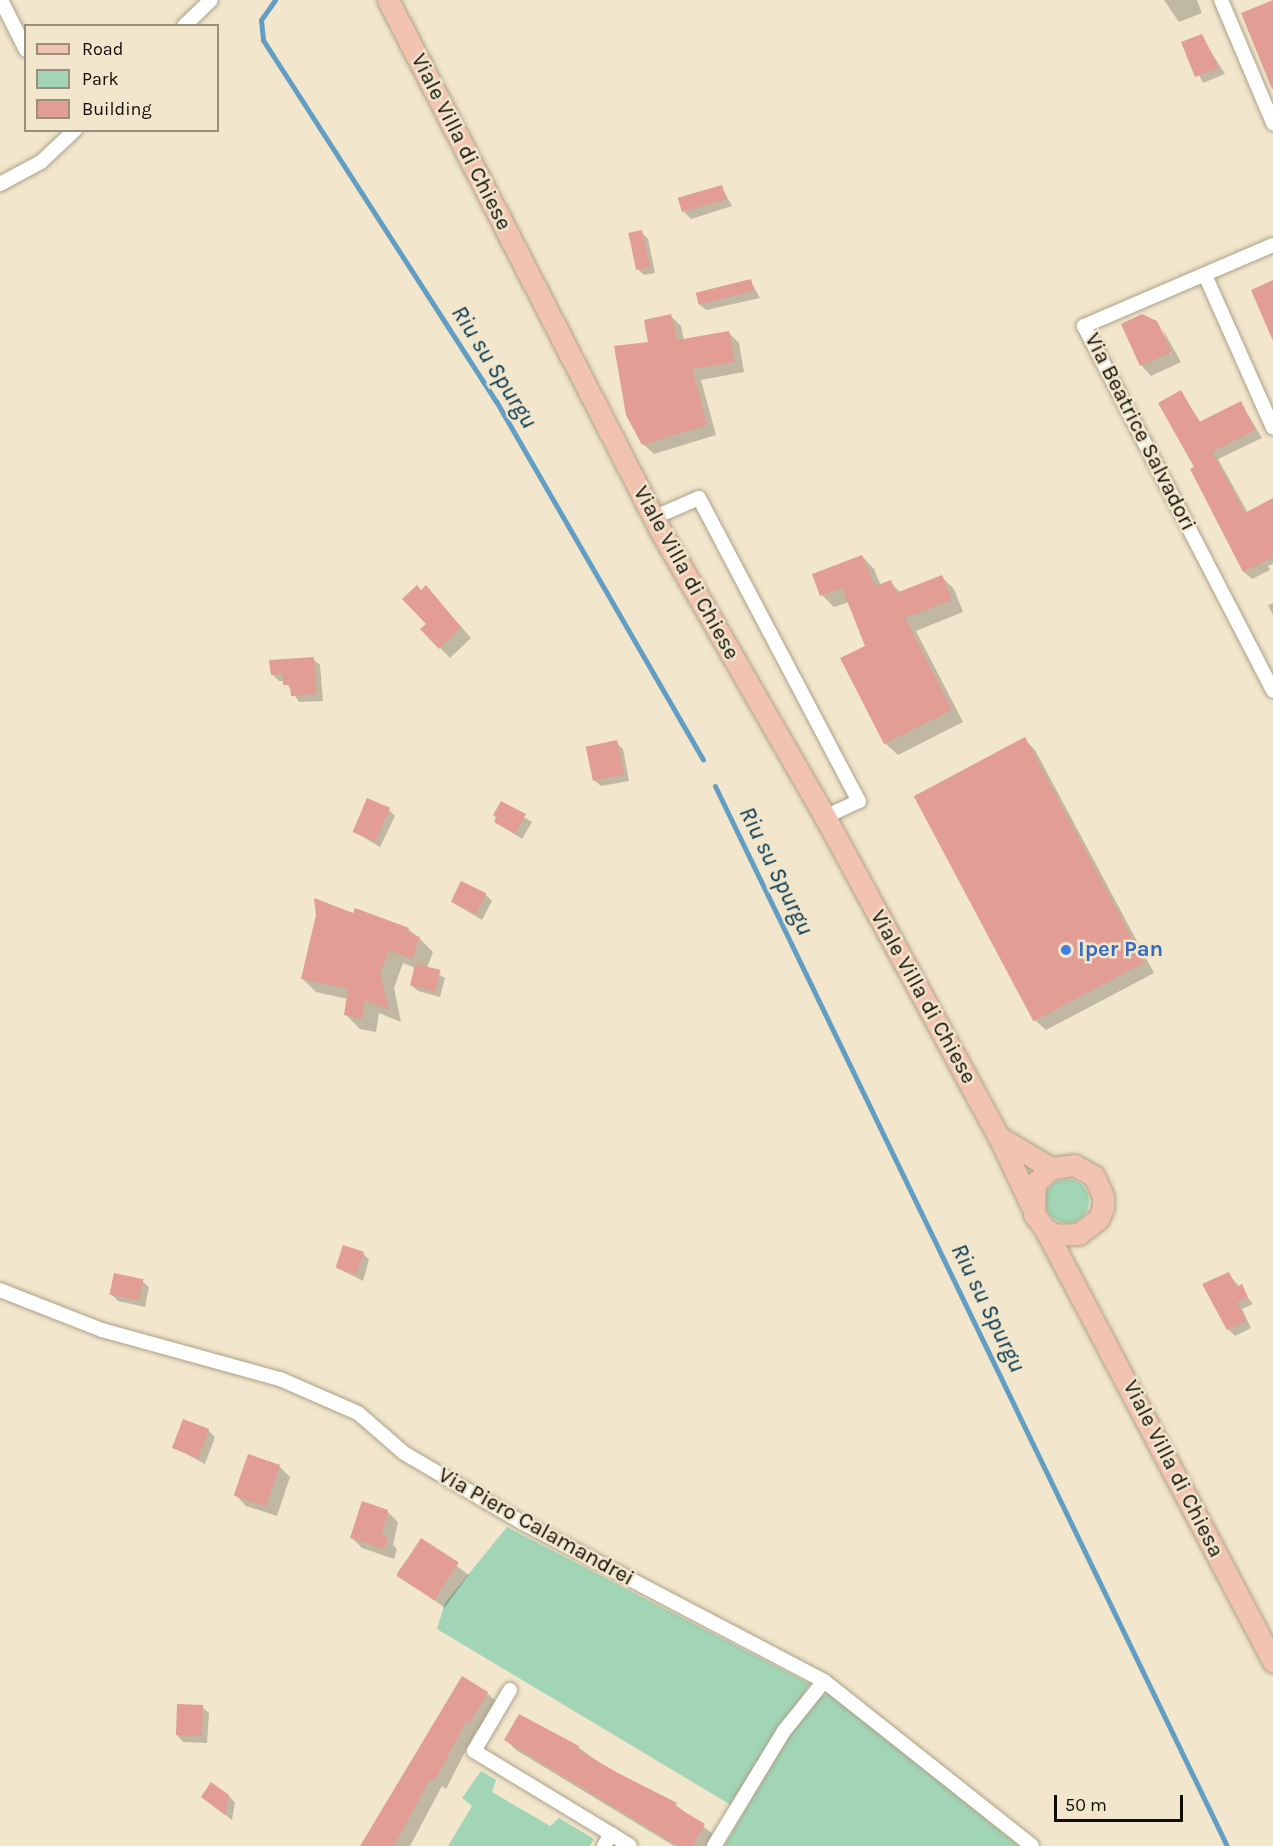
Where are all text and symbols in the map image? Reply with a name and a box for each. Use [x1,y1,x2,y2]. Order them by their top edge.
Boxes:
legend [24,24,219,132]
text: Road [82,38,123,60]
street label: Viale Villa di Chiese [405,49,517,235]
text: Park [82,68,119,90]
text: Building [82,98,152,120]
water label: Riu su Spurgu [445,300,543,434]
street label: Via Beatrice Salvadori [1079,329,1201,535]
street label: Viale Villa di Chiese [627,481,745,665]
water label: Riu su Spurgu [732,802,820,940]
street label: Viale Villa di Chiese [864,905,982,1089]
place label: Iper Pan [1078,937,1163,963]
marker: Iper Pan [1059,943,1073,957]
water label: Riu su Spurgu [944,1239,1032,1377]
street label: Viale Villa di Chiesa [1117,1376,1229,1562]
street label: Via Piero Calamandrei [433,1462,639,1592]
scale bar [1057,1783,1186,1821]
text: 50 m [1065,1794,1107,1816]

